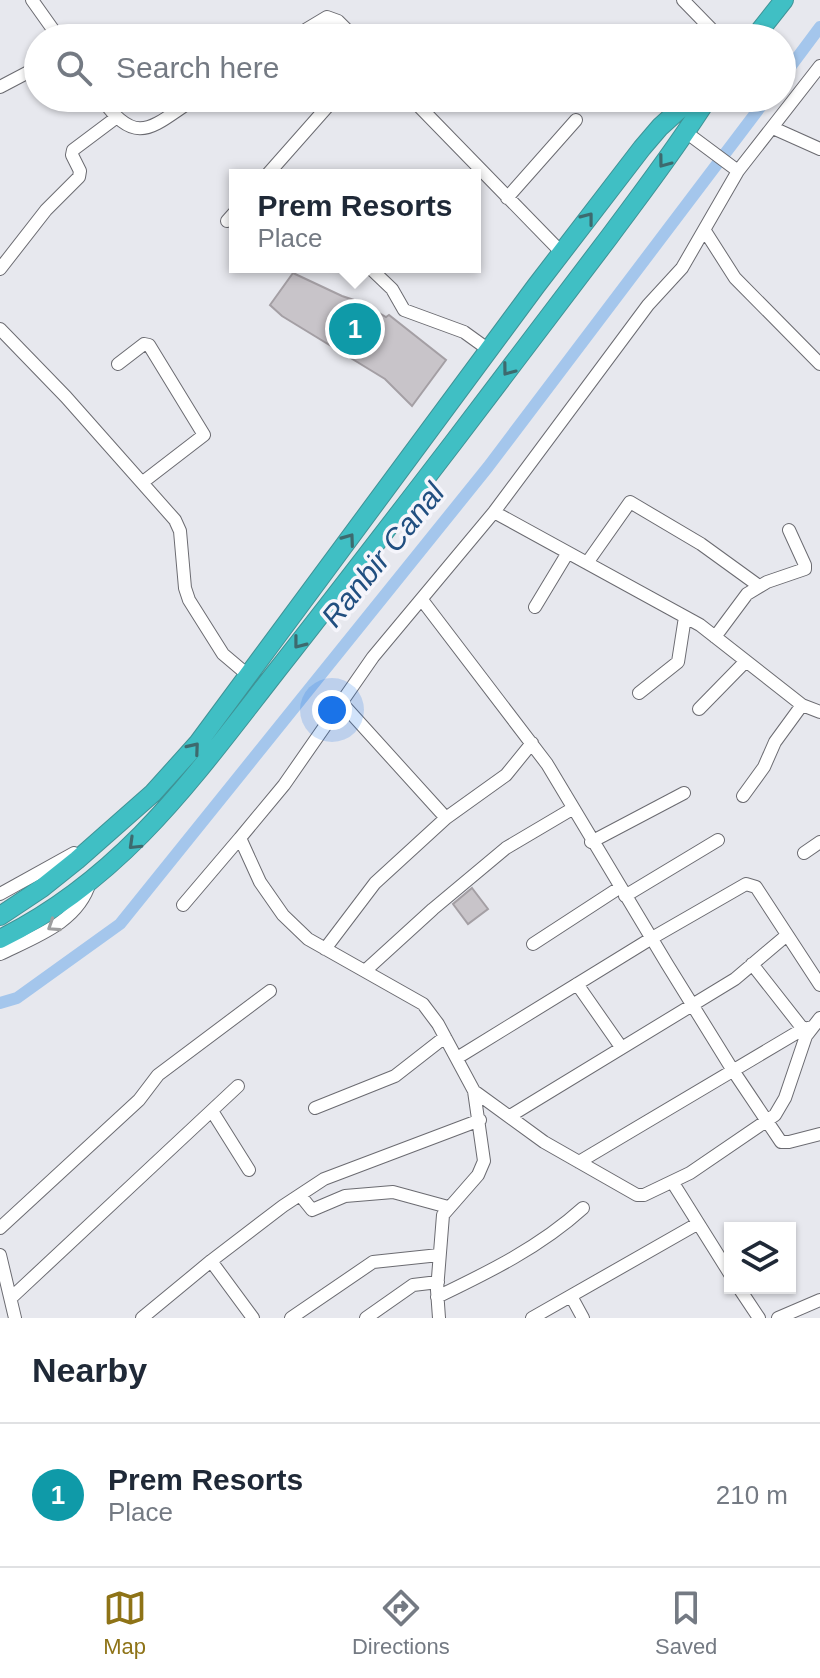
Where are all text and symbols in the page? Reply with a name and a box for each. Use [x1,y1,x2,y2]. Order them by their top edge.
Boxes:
search box [24,24,796,112]
icon: search [52,46,96,90]
text: Search here [116,51,279,84]
one-way arrow [660,154,674,168]
popup [229,169,481,273]
text: Prem Resorts [257,189,453,222]
one-way arrow [578,213,593,227]
text: Place [257,223,323,253]
pin: 1 [329,299,381,359]
one-way arrow [504,362,518,376]
water label: Ranbir Canal [315,475,451,633]
one-way arrow [339,533,354,548]
one-way arrow [294,634,309,648]
your location [312,690,352,730]
one-way arrow [184,743,199,757]
one-way arrow [129,835,143,849]
one-way arrow [48,917,62,932]
map controls [724,1222,796,1294]
button: layers [724,1222,796,1294]
text: Nearby [32,1351,147,1389]
text: Prem Resorts [108,1463,303,1496]
text: 1 [51,1480,65,1510]
text: 210 m [716,1480,788,1510]
text: Place [108,1497,173,1527]
tab: Map [103,1586,147,1660]
tab: Directions [352,1586,450,1660]
tab: Saved [655,1586,717,1660]

